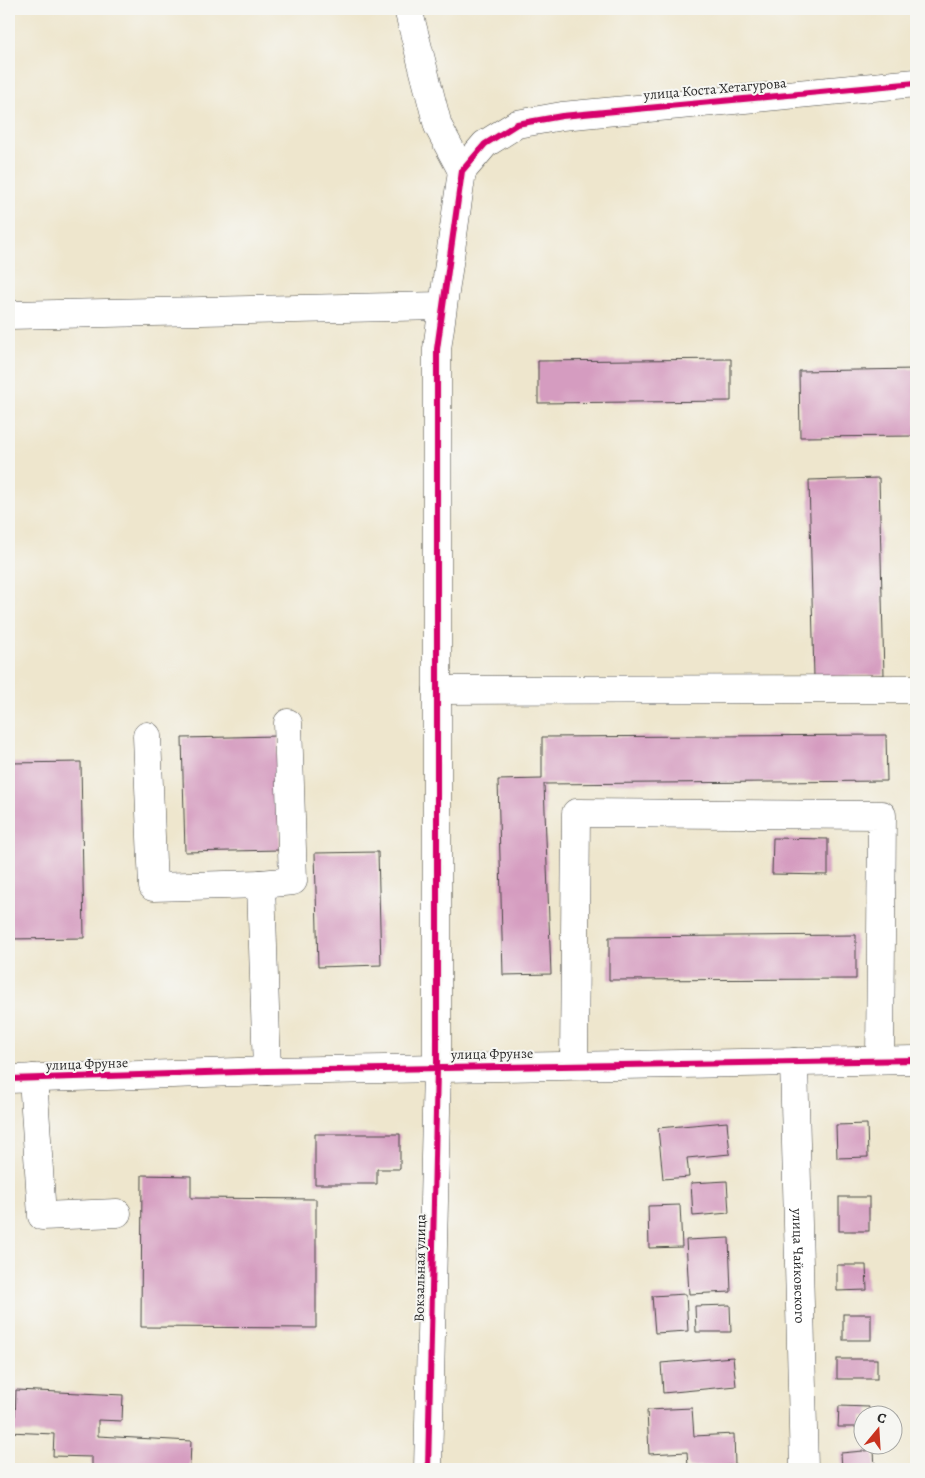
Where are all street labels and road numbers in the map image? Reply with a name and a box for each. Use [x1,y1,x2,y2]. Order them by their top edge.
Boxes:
street label: улица Коста Хетагурова [642,73,788,105]
street label: улица Фрунзе [450,1044,533,1064]
street label: улица Фрунзе [44,1053,129,1075]
street label: улица Чайковского [788,1207,810,1324]
street label: Вокзальная улица [410,1213,430,1322]

